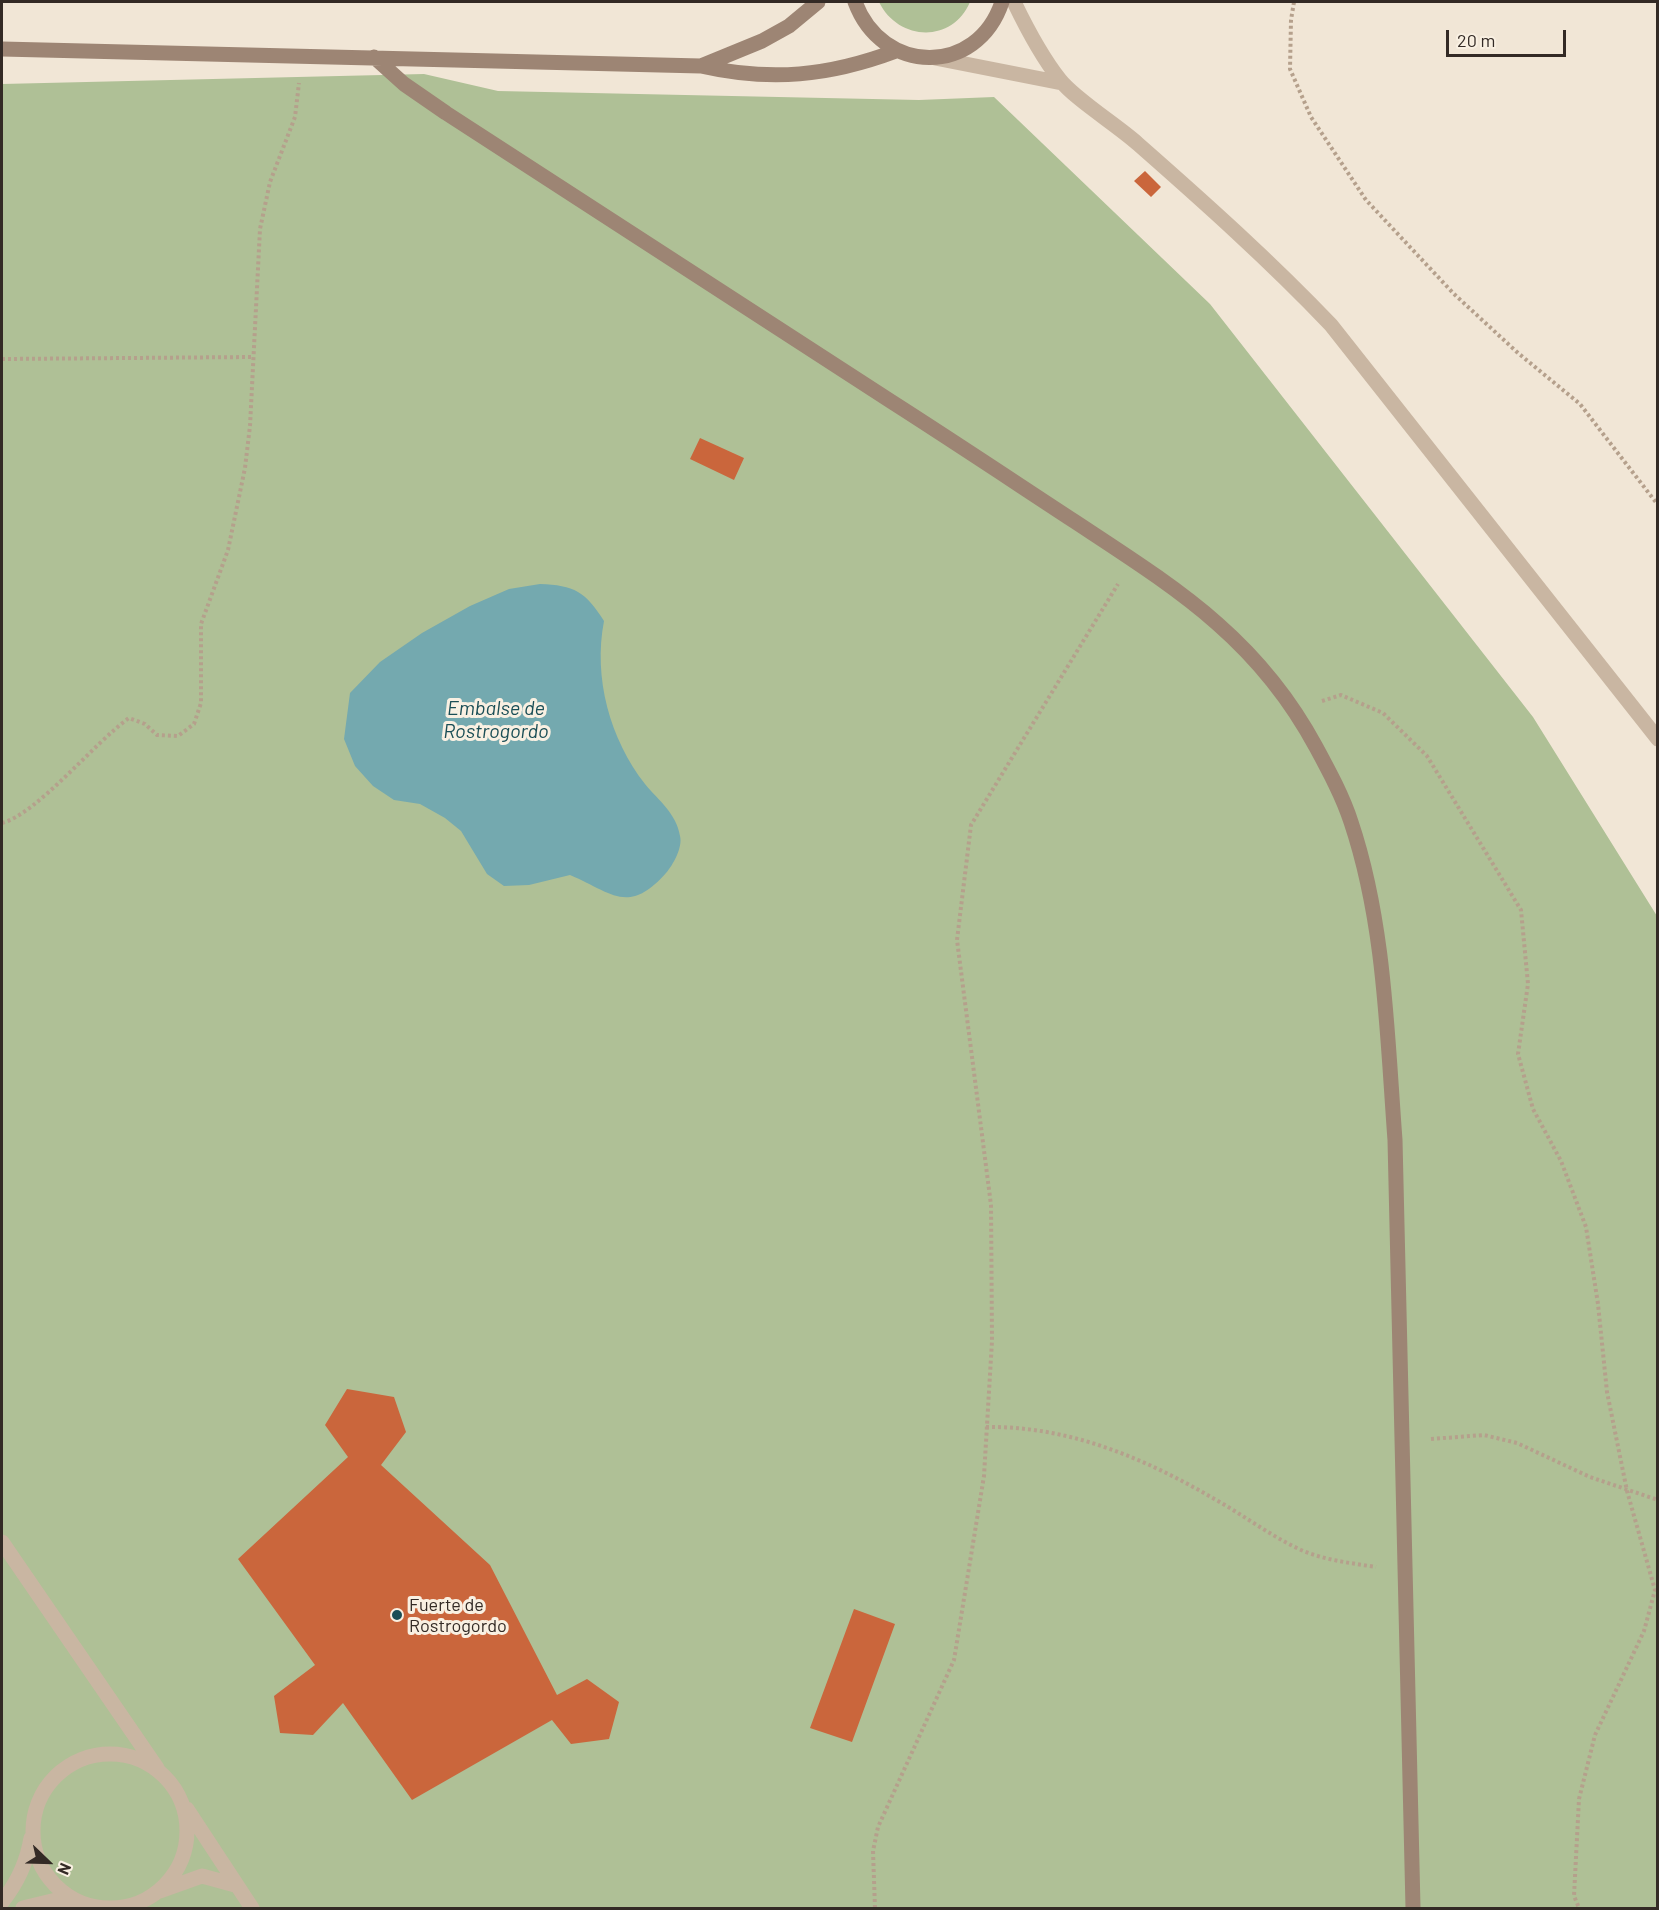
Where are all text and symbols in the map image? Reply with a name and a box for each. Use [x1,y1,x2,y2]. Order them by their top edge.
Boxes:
scale bar [1449,18,1569,56]
text: 20 m [1457,29,1495,51]
water label: Embalse de Rostrogordo [443,696,549,743]
place label: Fuerte de Rostrogordo [409,1594,507,1636]
marker: Fuerte de Rostrogordo [390,1608,404,1622]
north arrow [18,1832,78,1892]
text: N [54,1861,76,1878]

